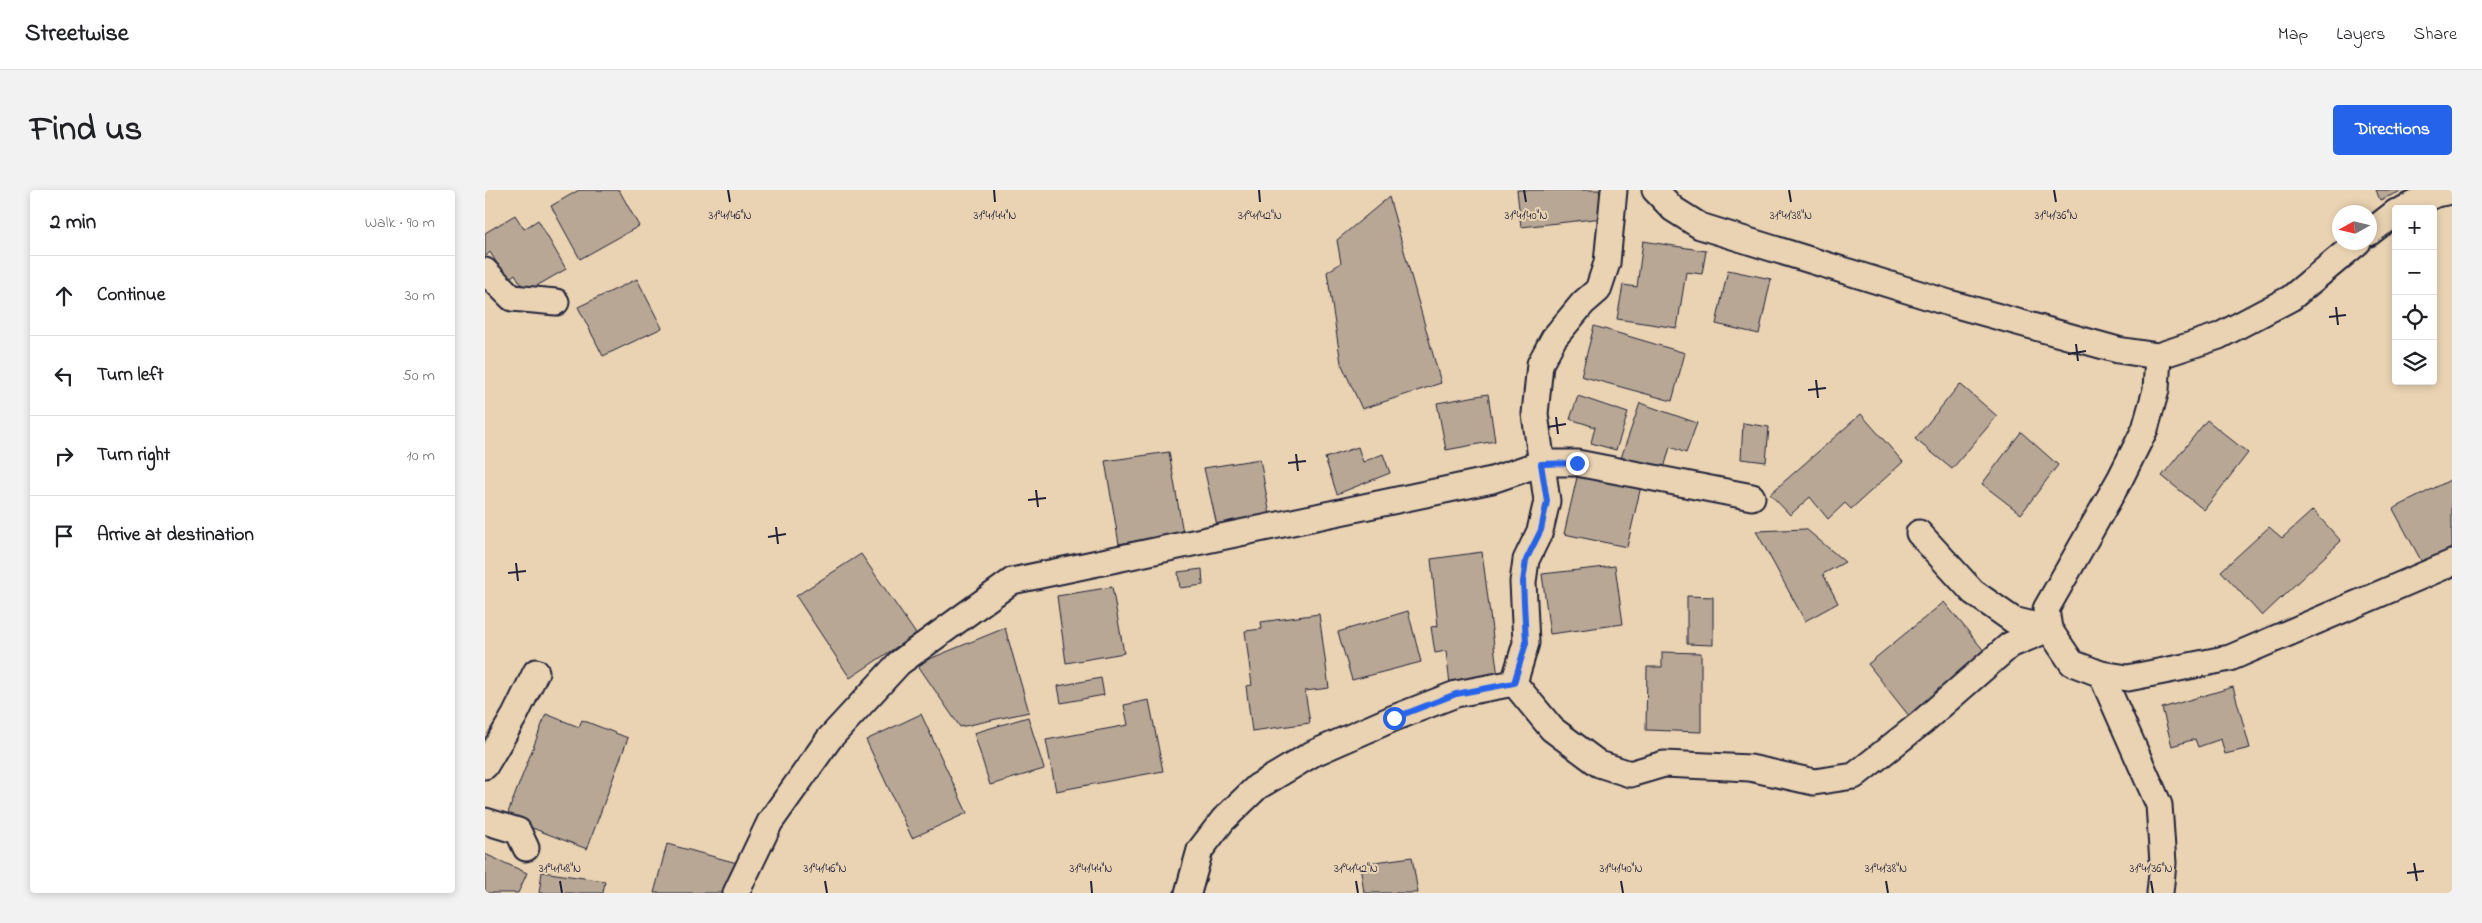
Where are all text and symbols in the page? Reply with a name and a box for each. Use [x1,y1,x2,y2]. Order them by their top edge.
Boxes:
text: Streetwise [25,17,129,52]
text: Map [2278,22,2308,48]
text: Layers [2336,22,2386,48]
text: Share [2414,22,2457,48]
text: Find us [30,105,142,156]
button: Directions [2333,105,2452,155]
north arrow [2332,205,2377,250]
map controls [2392,205,2437,385]
button: + [2392,205,2437,250]
text: 31°41'46"N [708,207,752,225]
text: 31°41'44"N [974,207,1016,225]
text: 31°41'42"N [1238,207,1282,225]
text: 31°41'40"N [1504,207,1548,225]
text: 31°41'38"N [1770,207,1812,225]
text: 31°41'36"N [2034,207,2078,225]
text: 2 min [50,208,96,238]
text: Walk · 90 m [365,211,435,235]
button: − [2392,250,2437,295]
icon: ahead [50,282,78,310]
text: Continue [97,282,165,309]
text: 30 m [405,284,435,308]
button: locate [2392,295,2437,340]
button: layers [2392,340,2437,385]
icon: left [50,362,78,390]
text: Turn left [97,362,164,389]
text: 50 m [403,364,435,388]
icon: right [50,442,78,470]
text: Turn right [97,442,170,469]
text: 10 m [407,444,435,468]
route end [1566,452,1589,475]
icon: arrive [50,522,78,550]
text: Arrive at destination [97,522,254,549]
route start [1383,707,1406,730]
text: 31°41'48"N [539,860,581,878]
text: 31°41'46"N [803,860,847,878]
text: 31°41'44"N [1070,860,1112,878]
text: 31°41'42"N [1334,860,1378,878]
text: 31°41'40"N [1599,860,1643,878]
text: 31°41'38"N [1865,860,1907,878]
text: 31°41'36"N [2129,860,2173,878]

